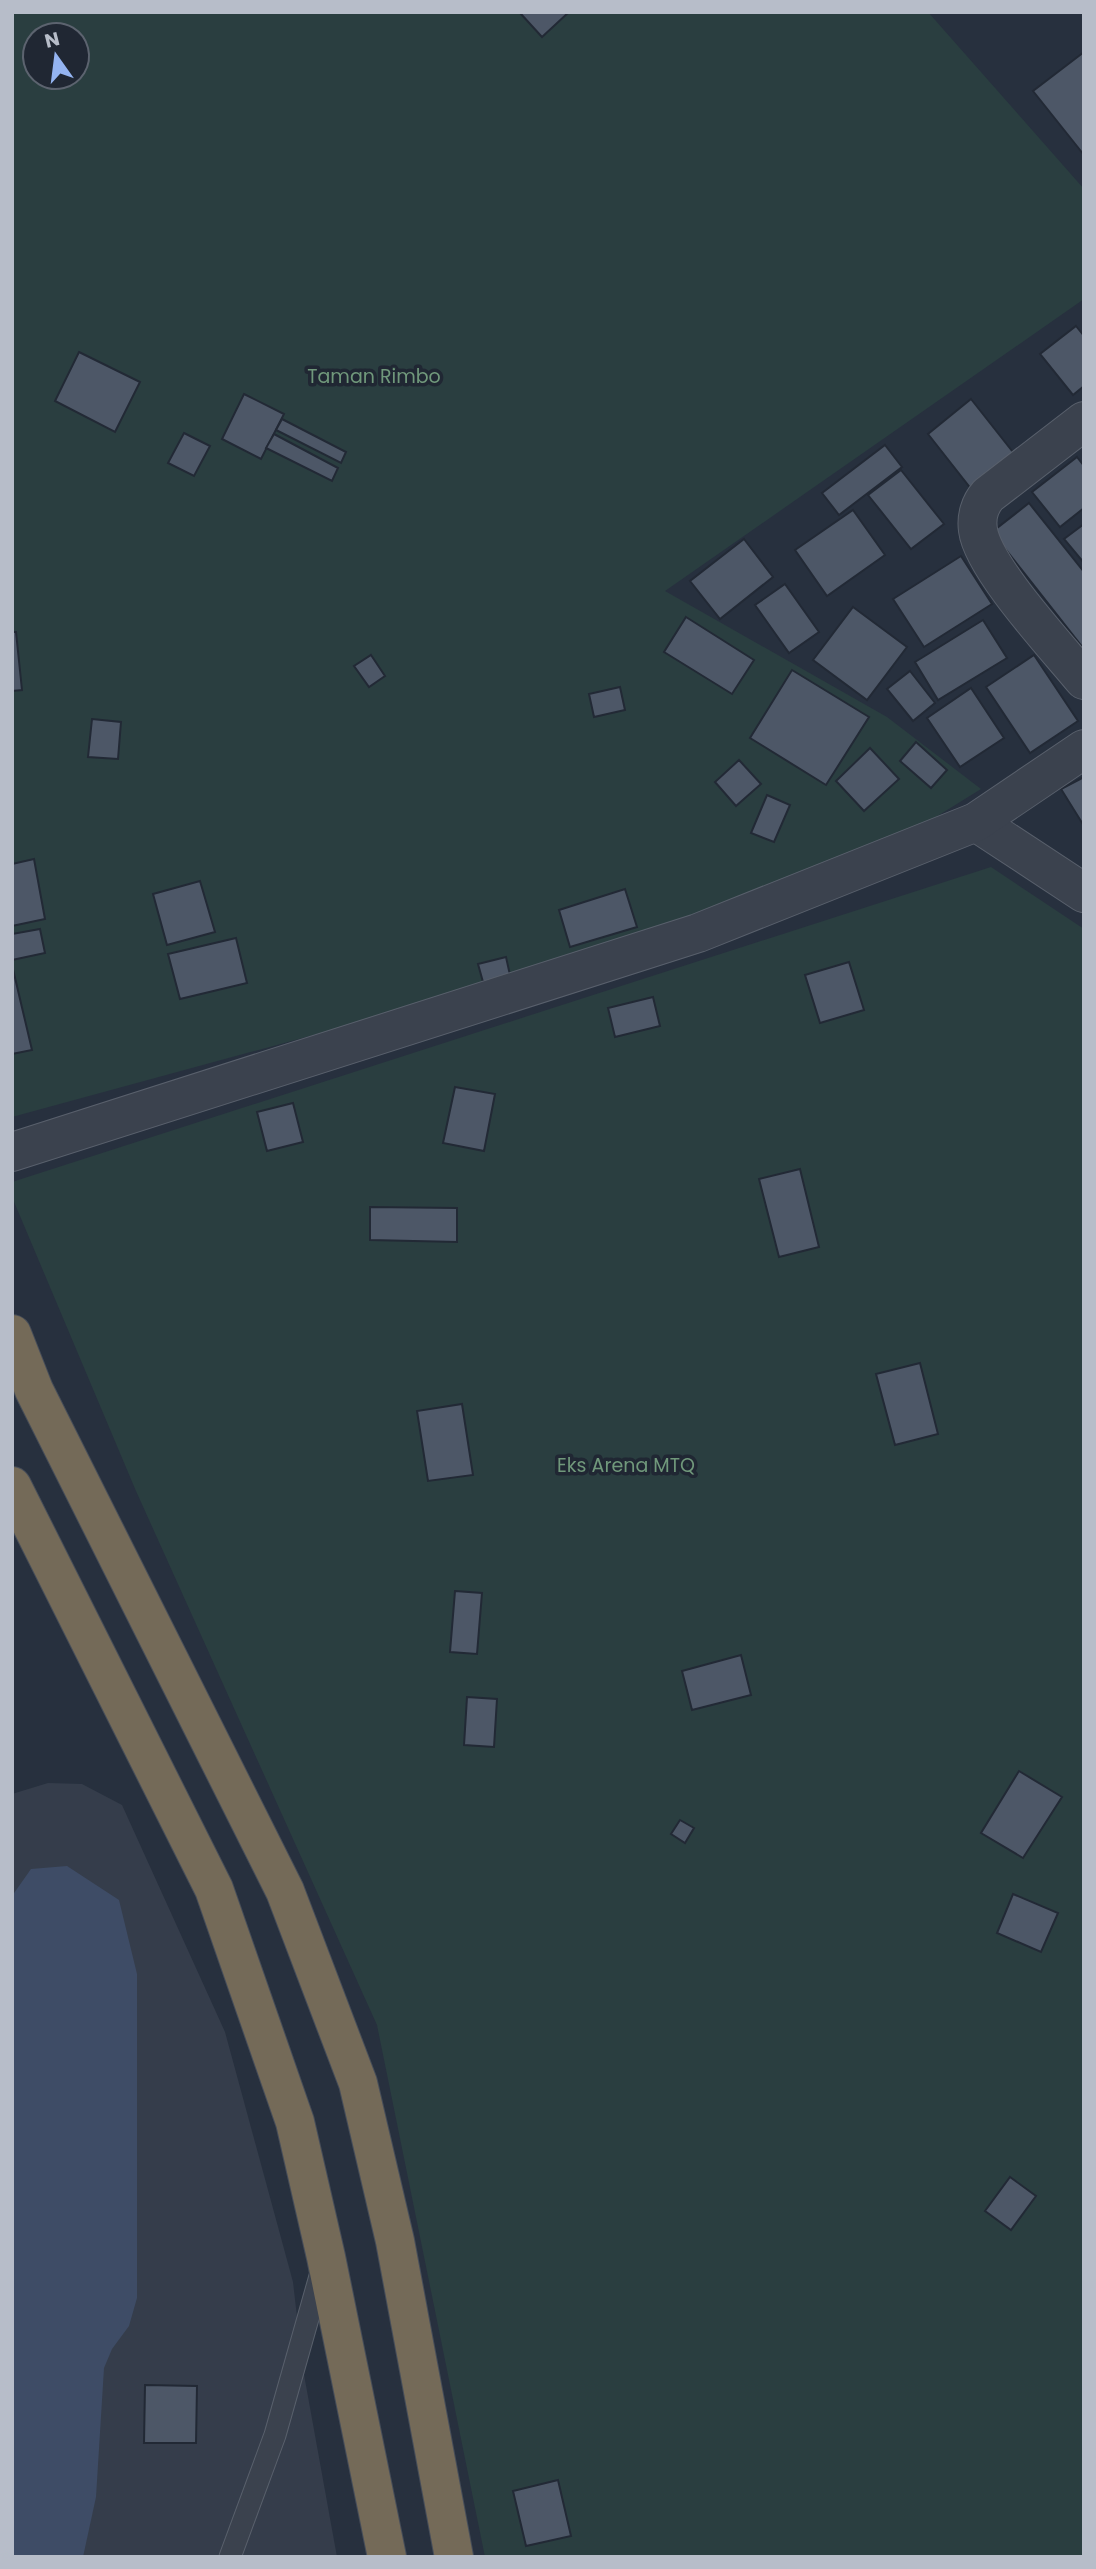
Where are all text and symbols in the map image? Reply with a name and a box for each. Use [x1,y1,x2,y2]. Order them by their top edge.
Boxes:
north arrow [21,21,91,91]
text: N [42,25,62,55]
park label: Taman Rimbo [307,363,441,390]
park label: Eks Arena MTQ [557,1452,695,1479]

